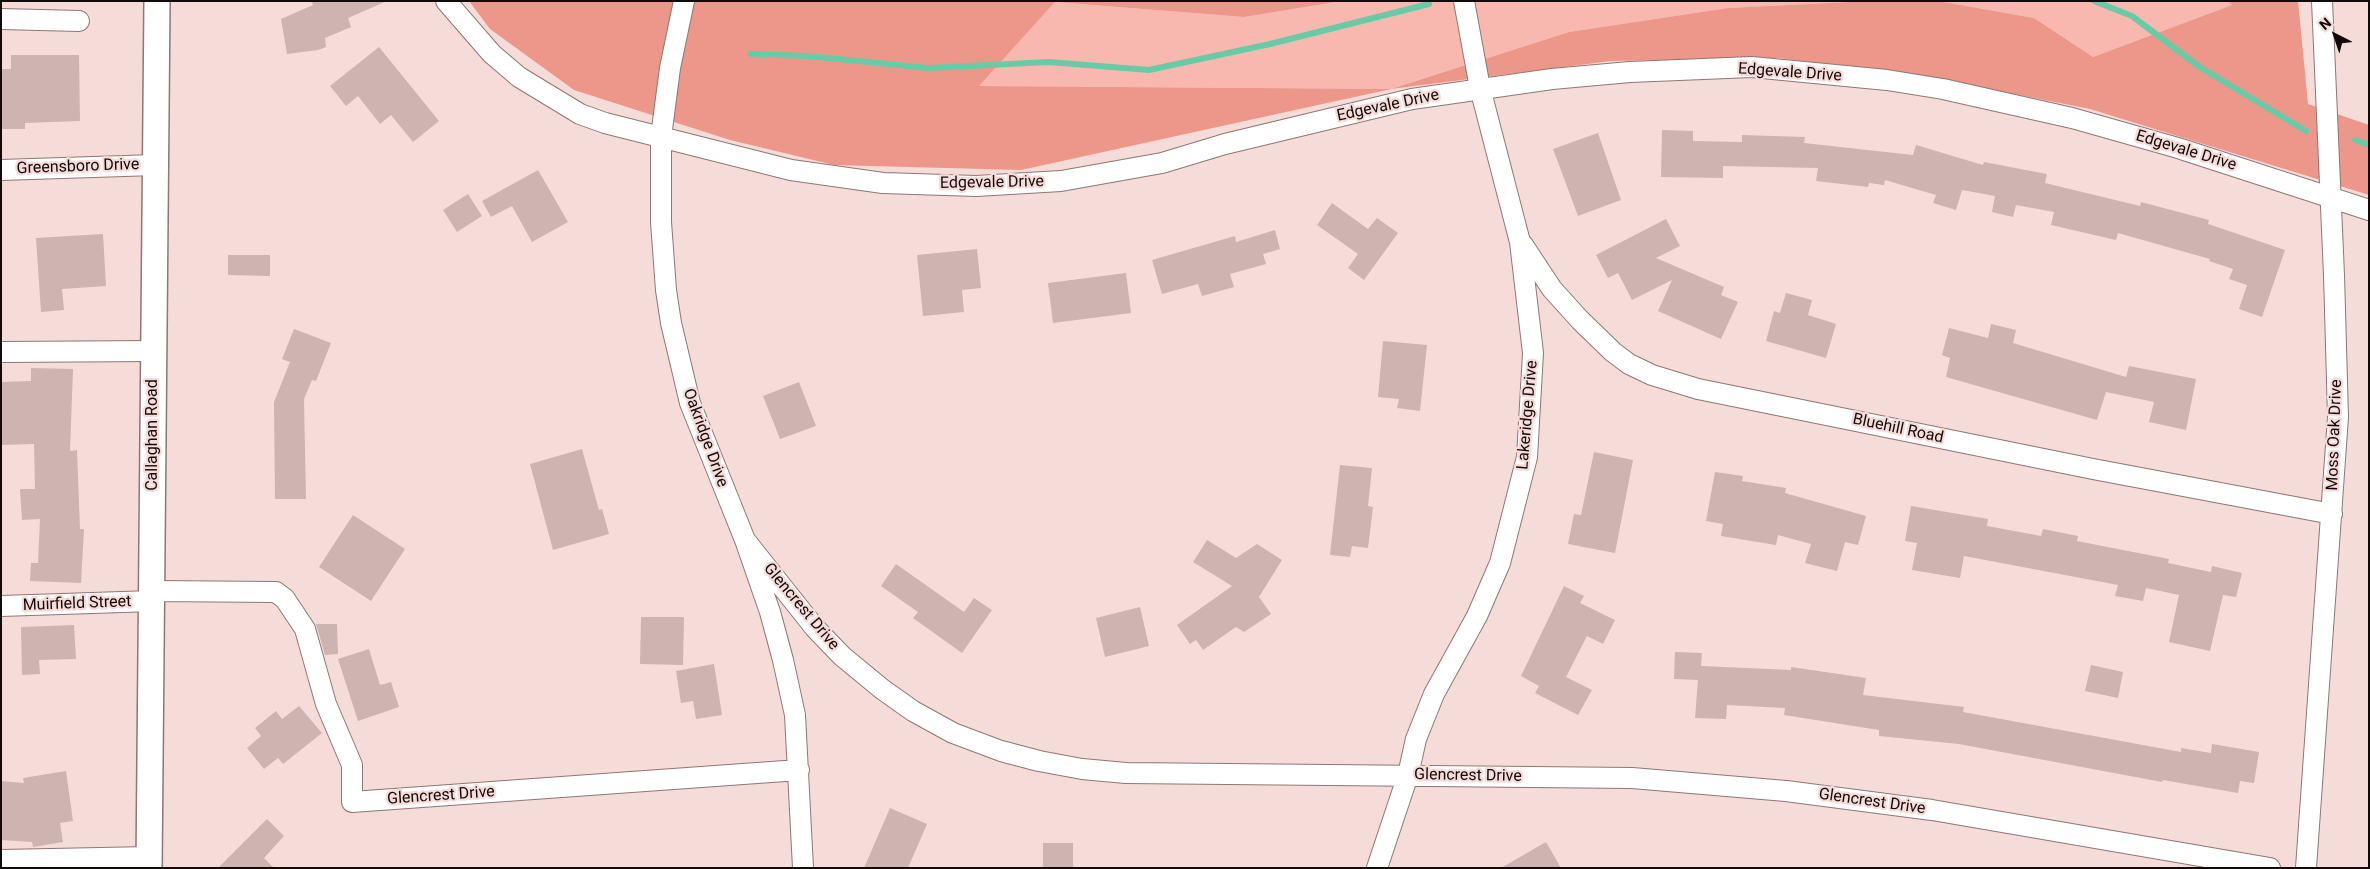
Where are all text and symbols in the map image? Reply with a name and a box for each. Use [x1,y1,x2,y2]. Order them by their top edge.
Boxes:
north arrow [2310,10,2360,60]
text: N [2316,14,2334,33]
street label: Edgevale Drive [1737,60,1843,86]
street label: Edgevale Drive [1335,86,1441,126]
street label: Edgevale Drive [2133,127,2239,175]
street label: Greensboro Drive [16,155,140,179]
street label: Edgevale Drive [940,172,1044,194]
street label: Lakeridge Drive [1514,360,1542,470]
street label: Callaghan Road [143,379,163,491]
street label: Moss Oak Drive [2323,379,2347,491]
street label: Oakridge Drive [678,386,732,490]
street label: Bluehill Road [1851,410,1945,448]
street label: Glencrest Drive [759,560,843,654]
street label: Muirfield Street [22,593,132,615]
street label: Glencrest Drive [1414,765,1522,787]
street label: Glencrest Drive [387,783,495,809]
street label: Glencrest Drive [1817,785,1927,819]

